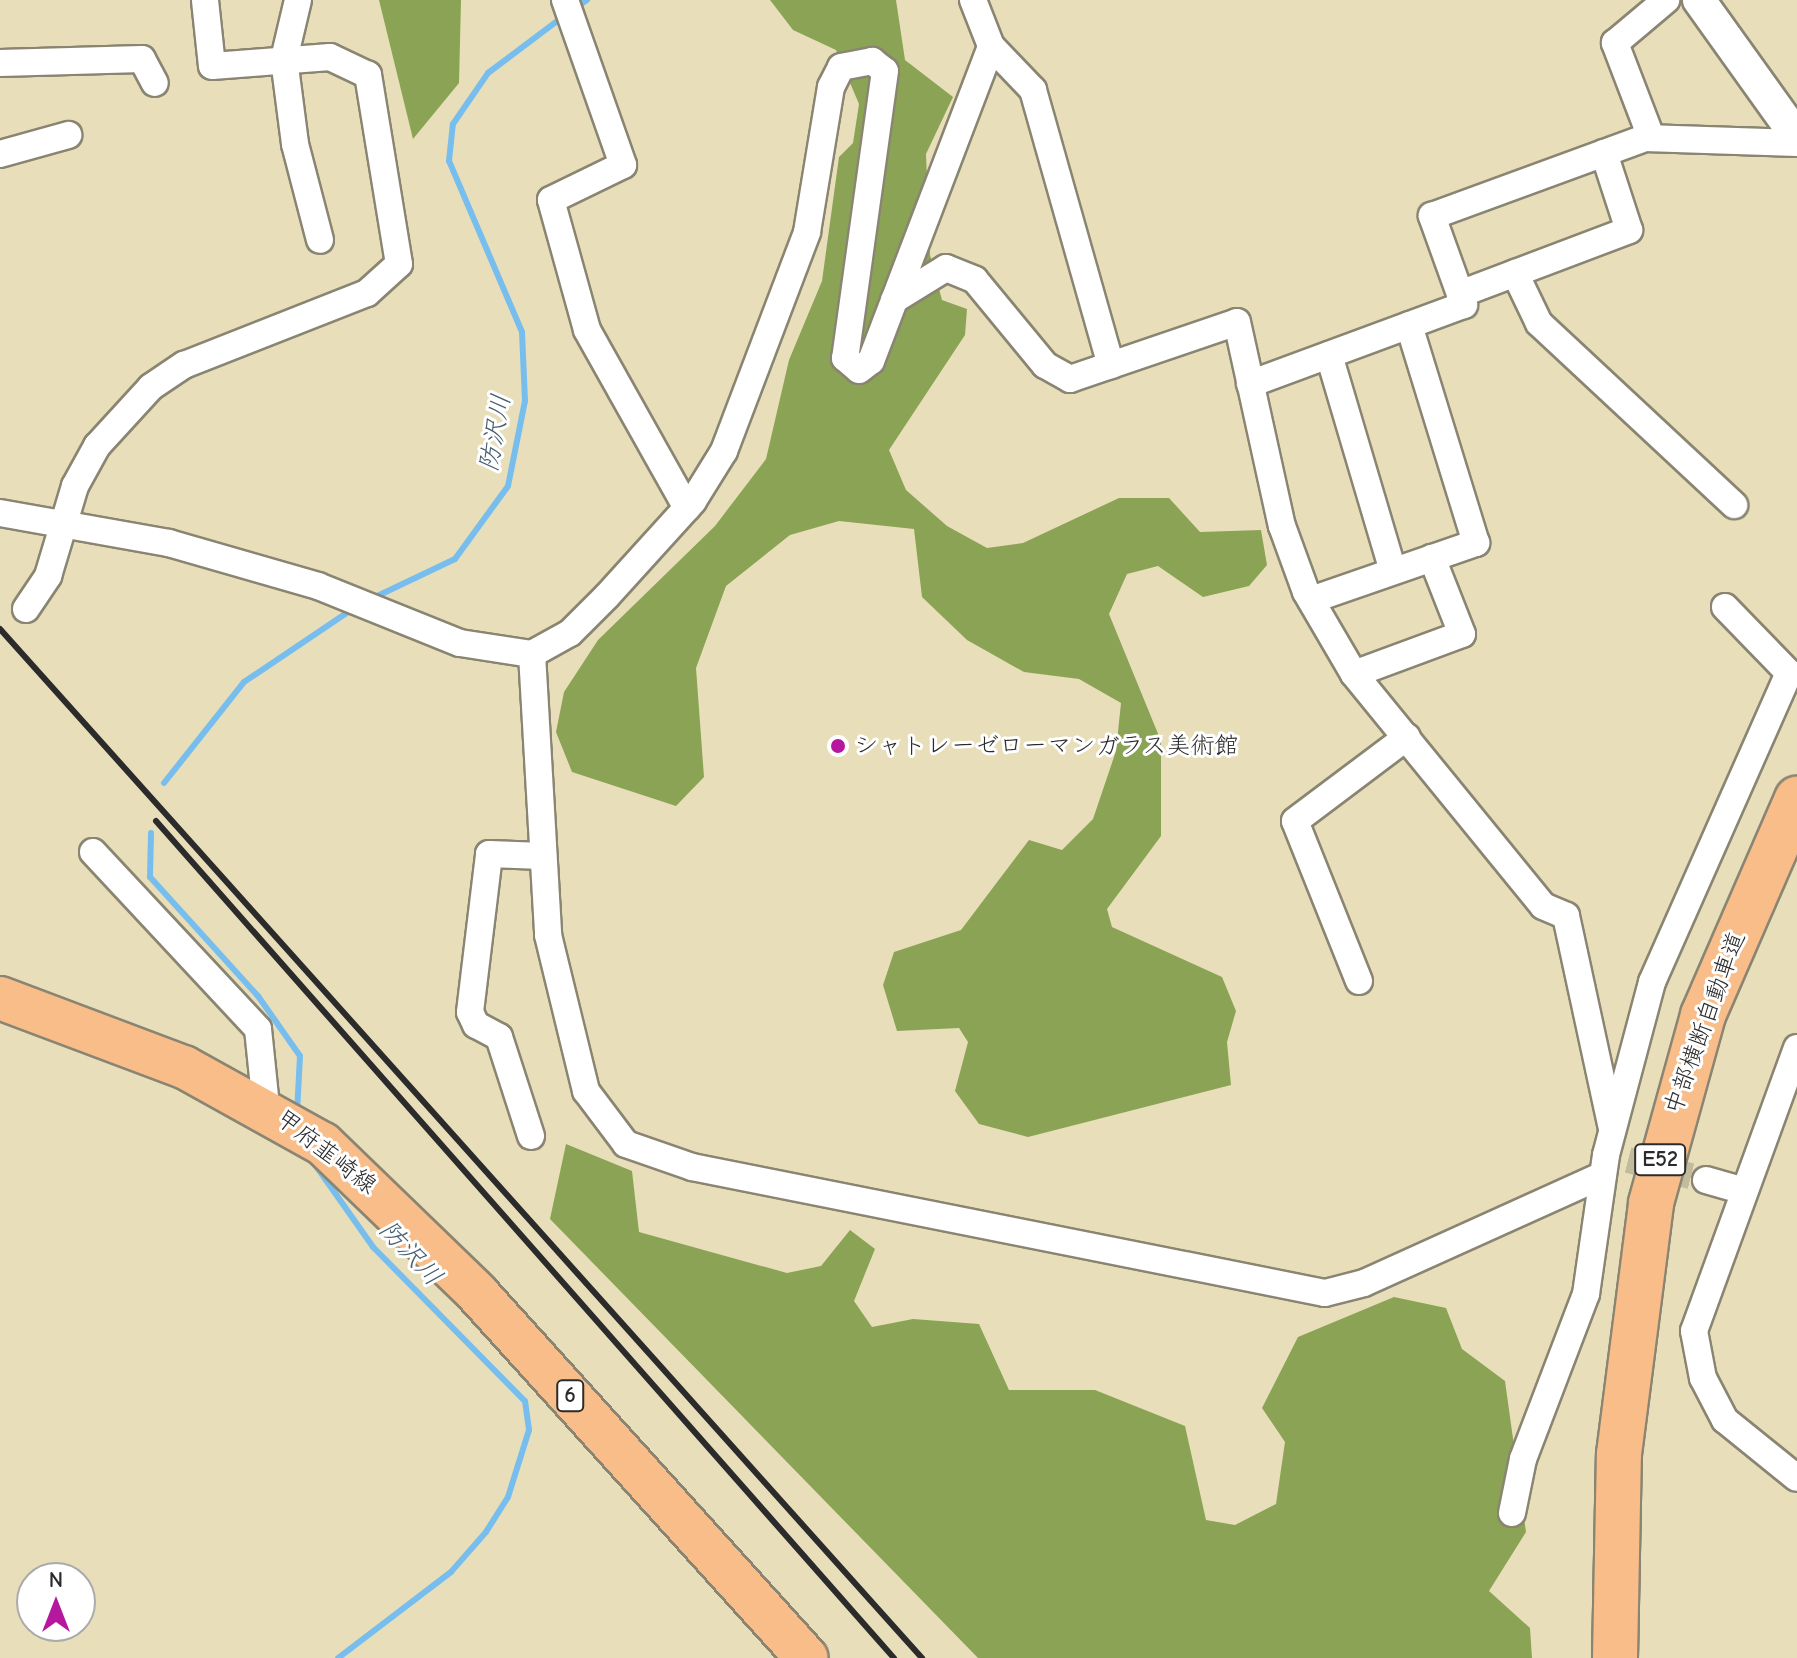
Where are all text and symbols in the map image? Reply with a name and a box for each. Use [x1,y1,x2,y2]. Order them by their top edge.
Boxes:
water label: 防沢川 [474,392,518,474]
place label: シャトレーゼローマンガラス美術館 [854,732,1239,760]
marker: シャトレーゼローマンガラス美術館 [829,737,847,755]
street label: 中部横断自動車道 [1659,928,1751,1118]
street label: 甲府韮崎線 [270,1104,382,1200]
road number: E52 [1634,1142,1686,1178]
water label: 防沢川 [372,1215,448,1293]
road number: 6 [556,1378,584,1414]
north arrow [16,1562,96,1642]
text: N [49,1567,63,1593]

